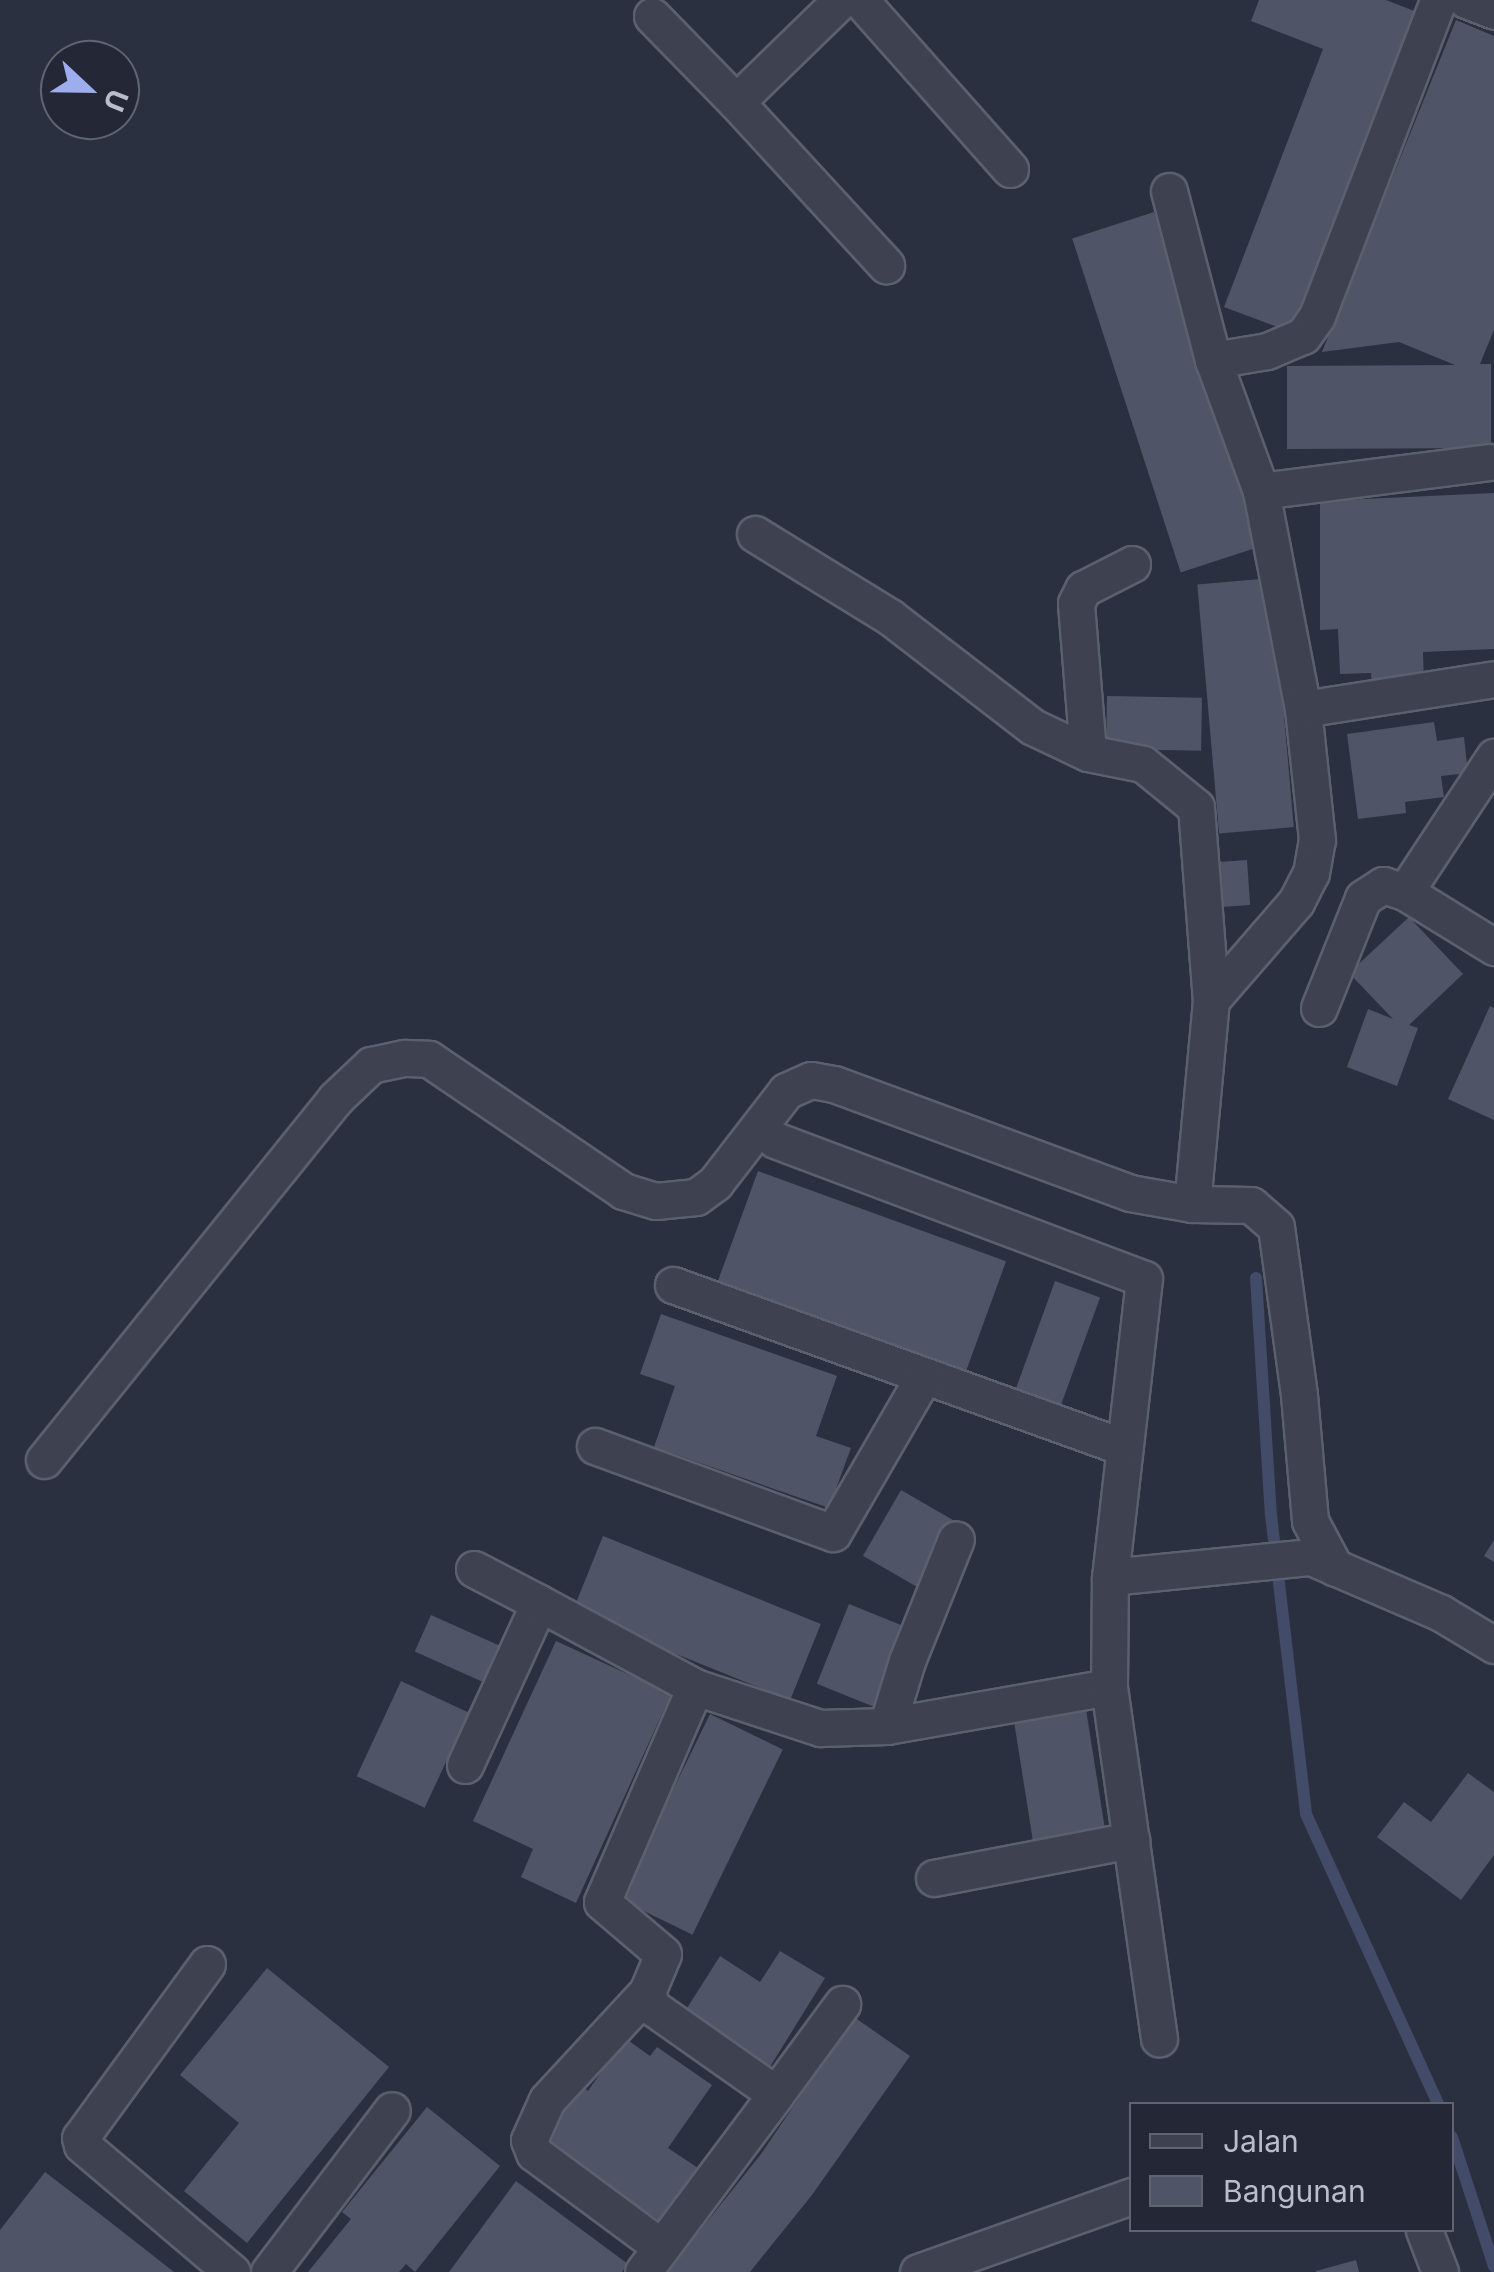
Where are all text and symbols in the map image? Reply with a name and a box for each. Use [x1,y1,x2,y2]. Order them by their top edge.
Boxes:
north arrow [40,40,140,140]
text: U [96,85,136,116]
legend [1129,2102,1454,2232]
text: Jalan [1223,2123,1299,2159]
text: Bangunan [1223,2173,1366,2209]

